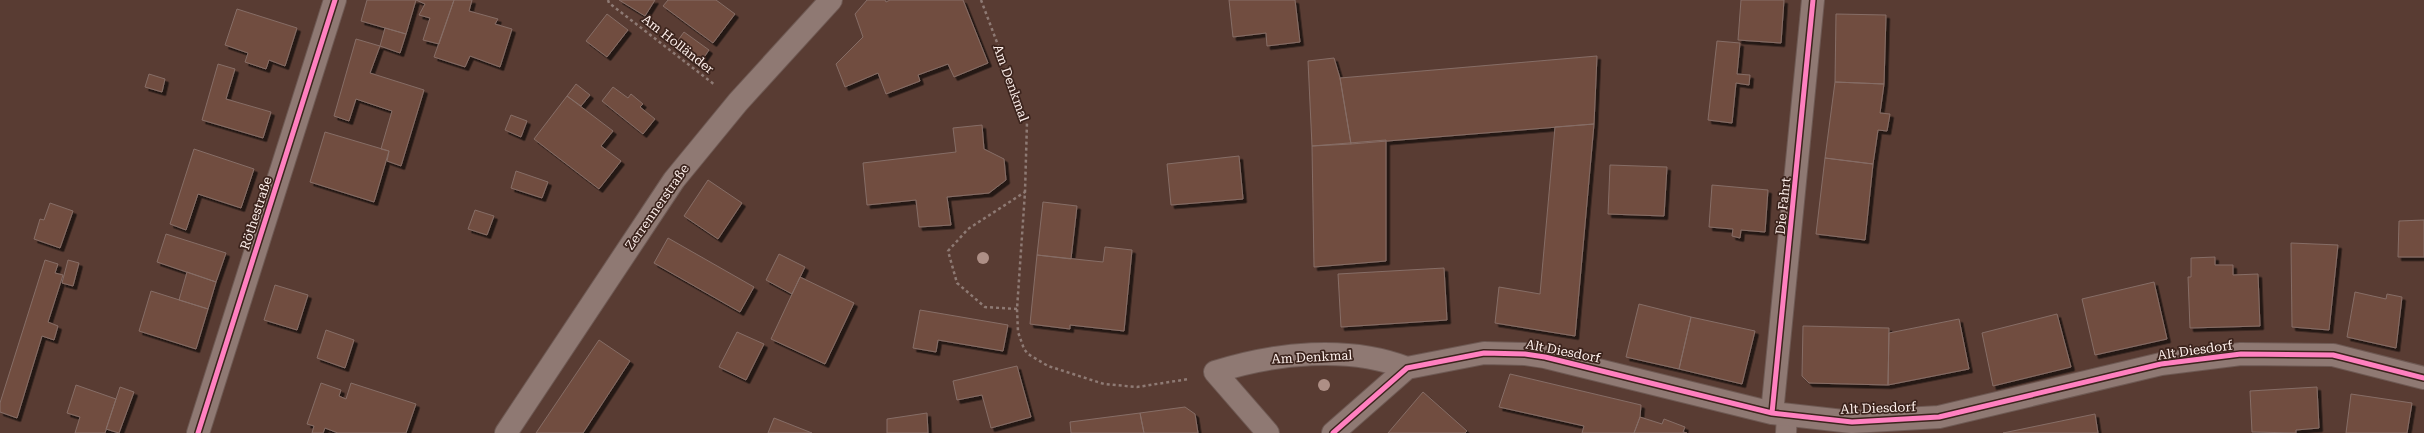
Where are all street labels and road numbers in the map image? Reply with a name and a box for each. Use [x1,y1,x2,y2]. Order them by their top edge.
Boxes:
street label: Am Holländer [639,11,717,77]
street label: Am Denkmal [990,42,1032,124]
street label: Zerrennerstraße [622,161,692,253]
street label: Röthestraße [237,175,275,251]
street label: Die Fahrt [1773,176,1793,235]
street label: Alt Diesdorf [1524,336,1602,366]
street label: Alt Diesdorf [2157,337,2234,363]
street label: Am Denkmal [1271,347,1353,367]
street label: Alt Diesdorf [1840,399,1917,417]

